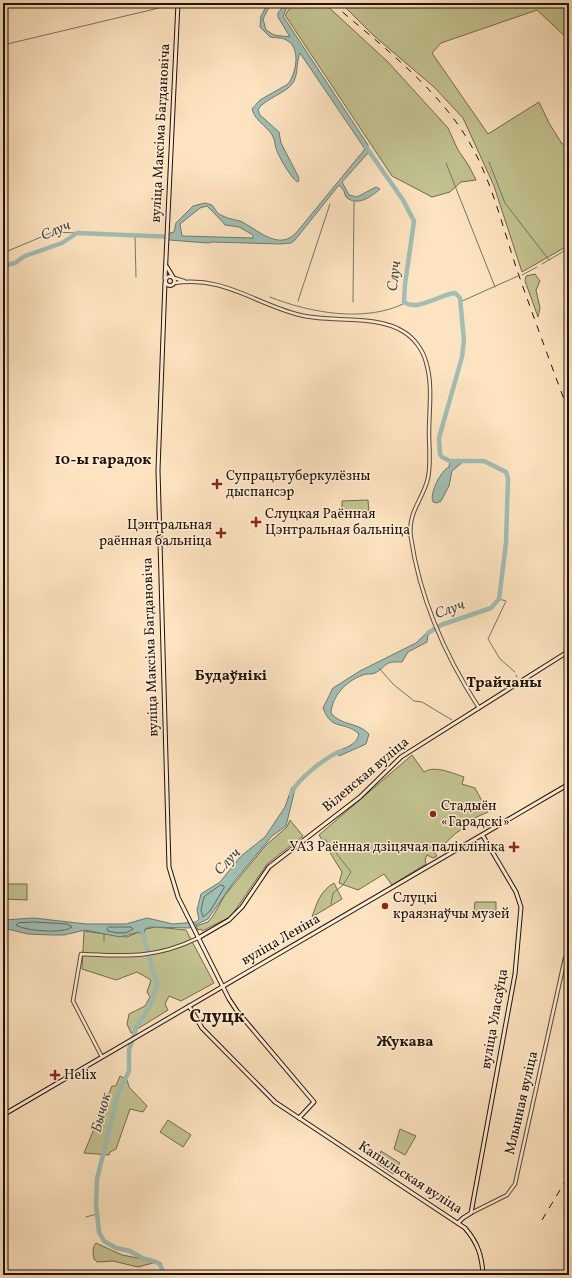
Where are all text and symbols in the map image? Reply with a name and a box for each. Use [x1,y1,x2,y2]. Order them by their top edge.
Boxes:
street label: вуліца Максіма Багдановіча [147,43,175,223]
water label: Случ [38,215,75,247]
water label: Случ [383,259,407,293]
district label: 10-ы гарадок [55,450,151,471]
place label: Супрацьтуберкулёзны дыспансэр [226,467,370,502]
marker: Супрацьтуберкулёзны дыспансэр [211,478,223,490]
place label: Слуцкая Раённая Цэнтральная бальніца [265,505,410,540]
place label: Цэнтральная раённая бальніца [99,516,212,551]
marker: Слуцкая Раённая Цэнтральная бальніца [250,516,262,528]
marker: Цэнтральная раённая бальніца [215,527,227,539]
street label: вуліца Максіма Багдановіча [138,557,164,737]
water label: Случ [432,595,468,625]
district label: Будаўнікі [195,666,267,687]
district label: Трайчаны [466,673,542,694]
street label: Віленская вуліца [319,733,413,817]
place label: Стадыён «Гарадскі» [441,797,510,832]
marker: Стадыён «Гарадскі» [428,809,438,819]
place label: УАЗ Раённая дзіцячая паліклініка [289,838,505,857]
marker: УАЗ Раённая дзіцячая паліклініка [508,841,520,853]
water label: Случ [210,843,246,880]
place label: Слуцкі краязнаўчы музей [393,889,510,924]
marker: Слуцкі краязнаўчы музей [380,901,390,911]
street label: вуліца Леніна [238,910,324,970]
street label: вуліца Уласаўца [477,967,513,1071]
district label: Слуцк [189,1005,245,1030]
district label: Жукава [377,1032,433,1053]
street label: Млынная вуліца [501,1049,543,1157]
place label: Helix [64,1066,97,1085]
marker: Helix [49,1069,61,1081]
water label: Бычок [87,1090,118,1135]
street label: Капыльская вуліца [354,1137,466,1219]

